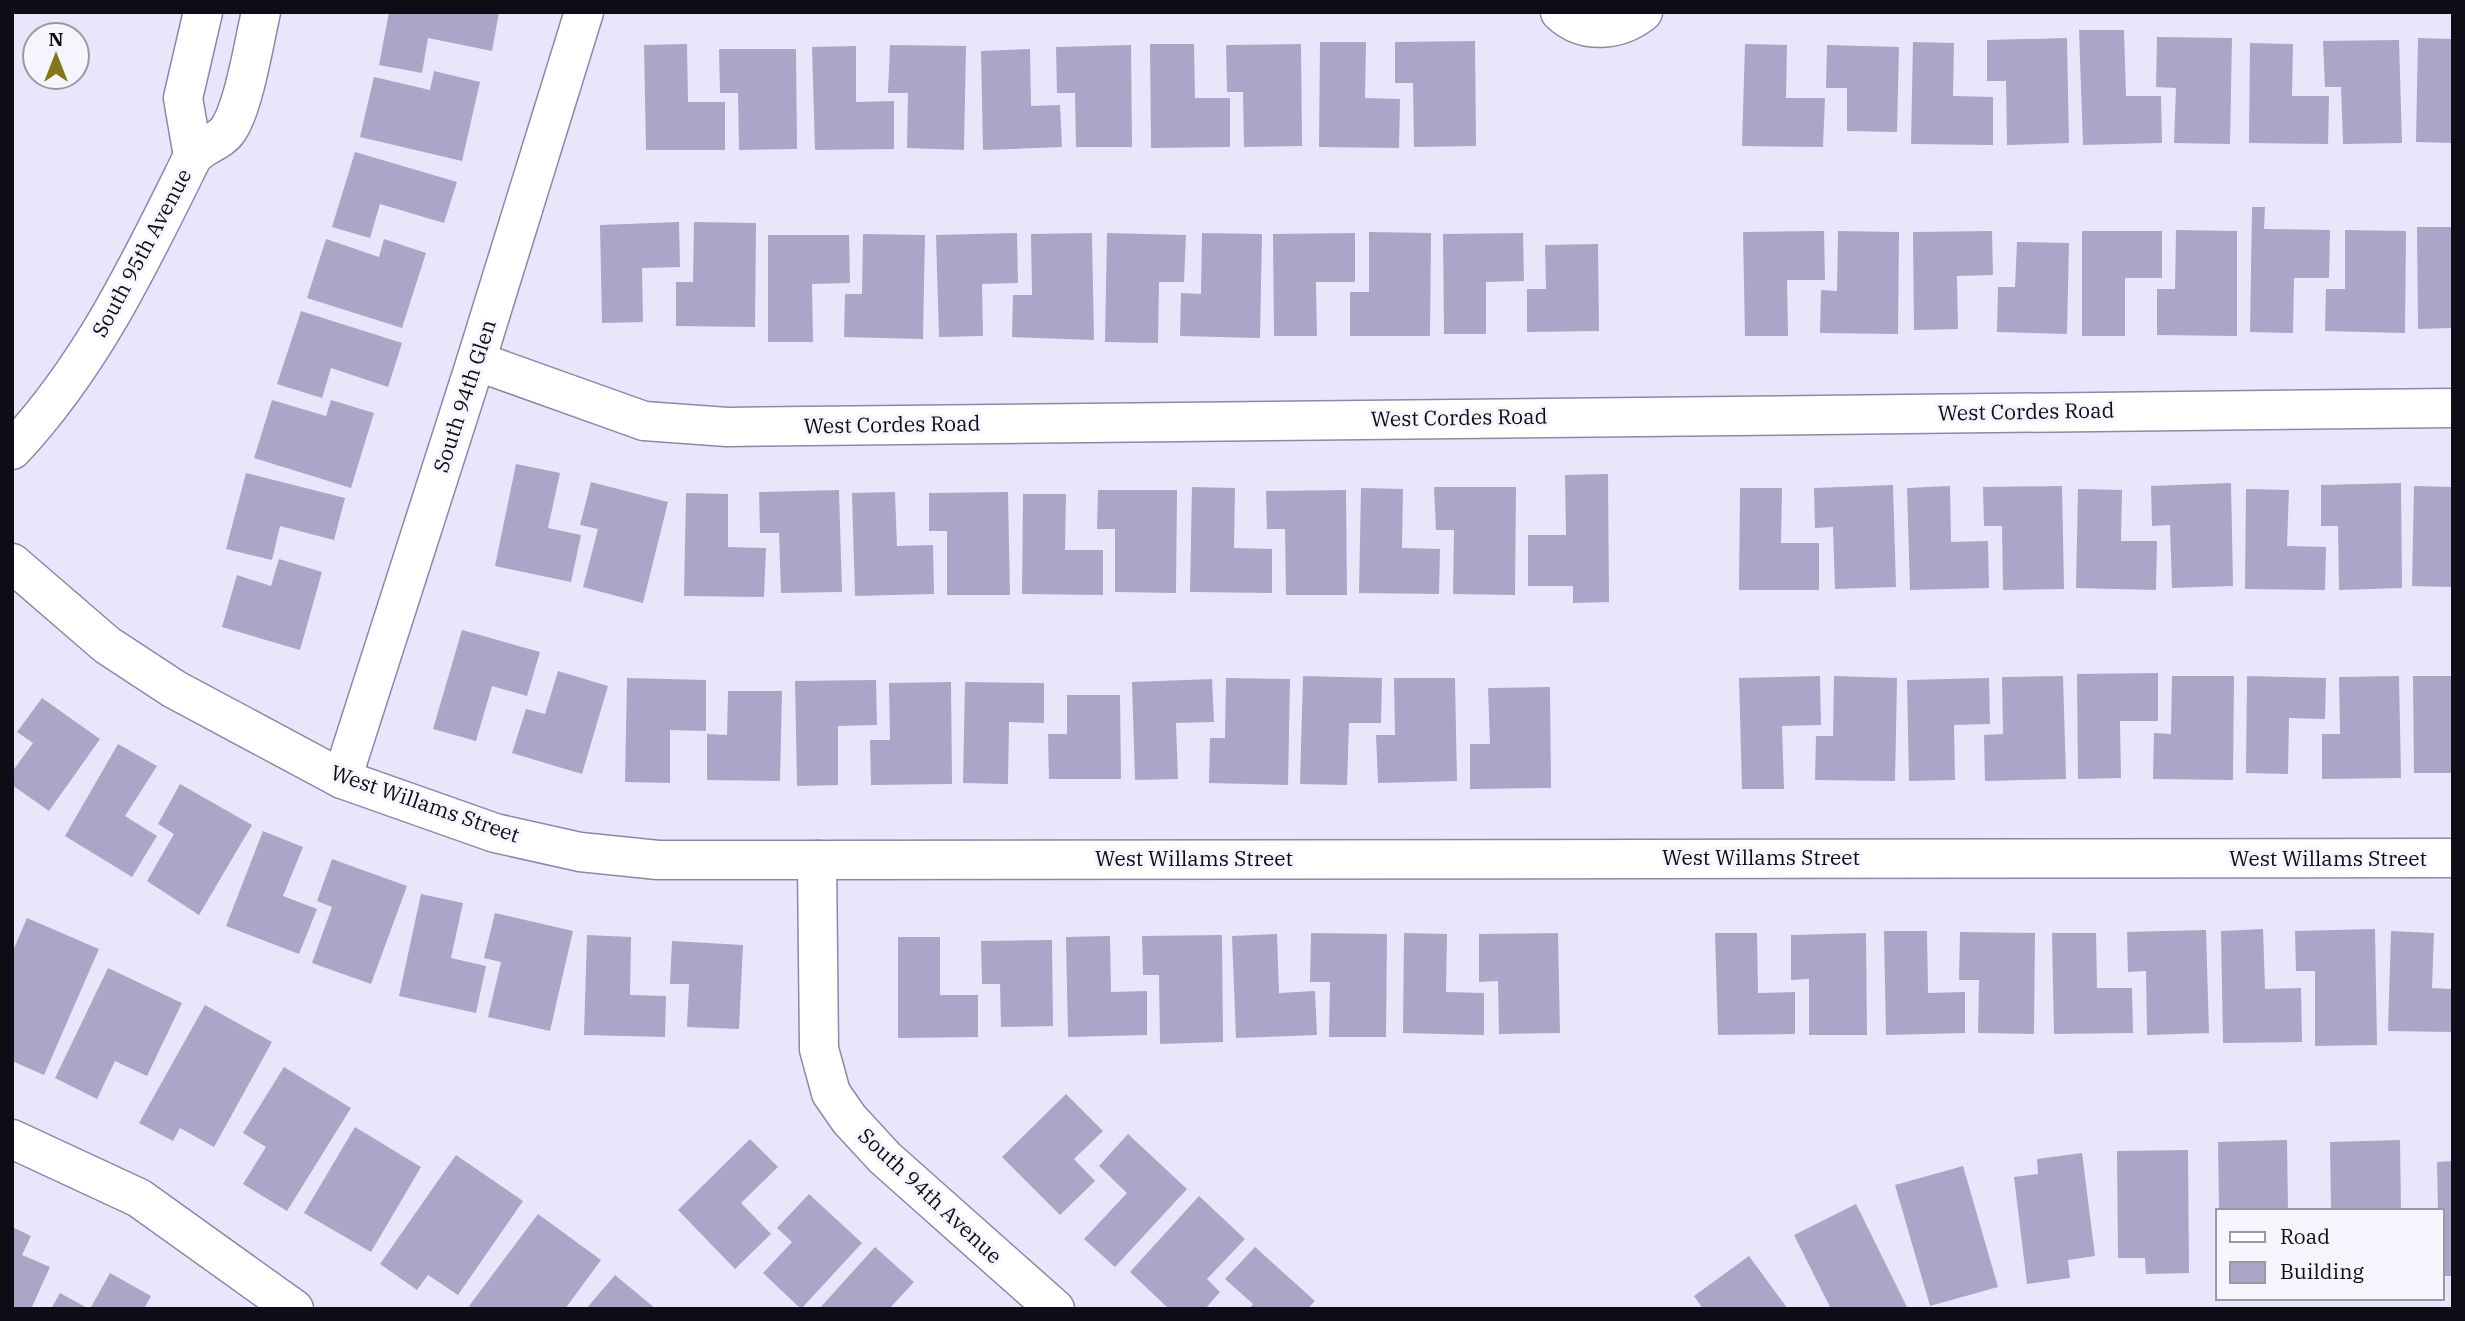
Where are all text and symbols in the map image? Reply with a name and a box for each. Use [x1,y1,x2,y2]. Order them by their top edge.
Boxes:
north arrow [21,21,91,91]
text: N [48,27,64,51]
street label: South 95th Avenue [85,163,197,342]
street label: South 94th Glen [426,316,502,476]
street label: West Cordes Road [1937,395,2115,427]
street label: West Cordes Road [1370,401,1548,433]
street label: West Cordes Road [803,408,981,440]
street label: West Willams Street [327,758,523,848]
street label: West Willams Street [1662,843,1860,871]
street label: West Willams Street [1095,844,1293,872]
street label: West Willams Street [2229,844,2427,872]
street label: South 94th Avenue [853,1121,1009,1269]
legend [2216,1209,2444,1300]
text: Road [2280,1222,2330,1250]
text: Building [2280,1257,2365,1285]

